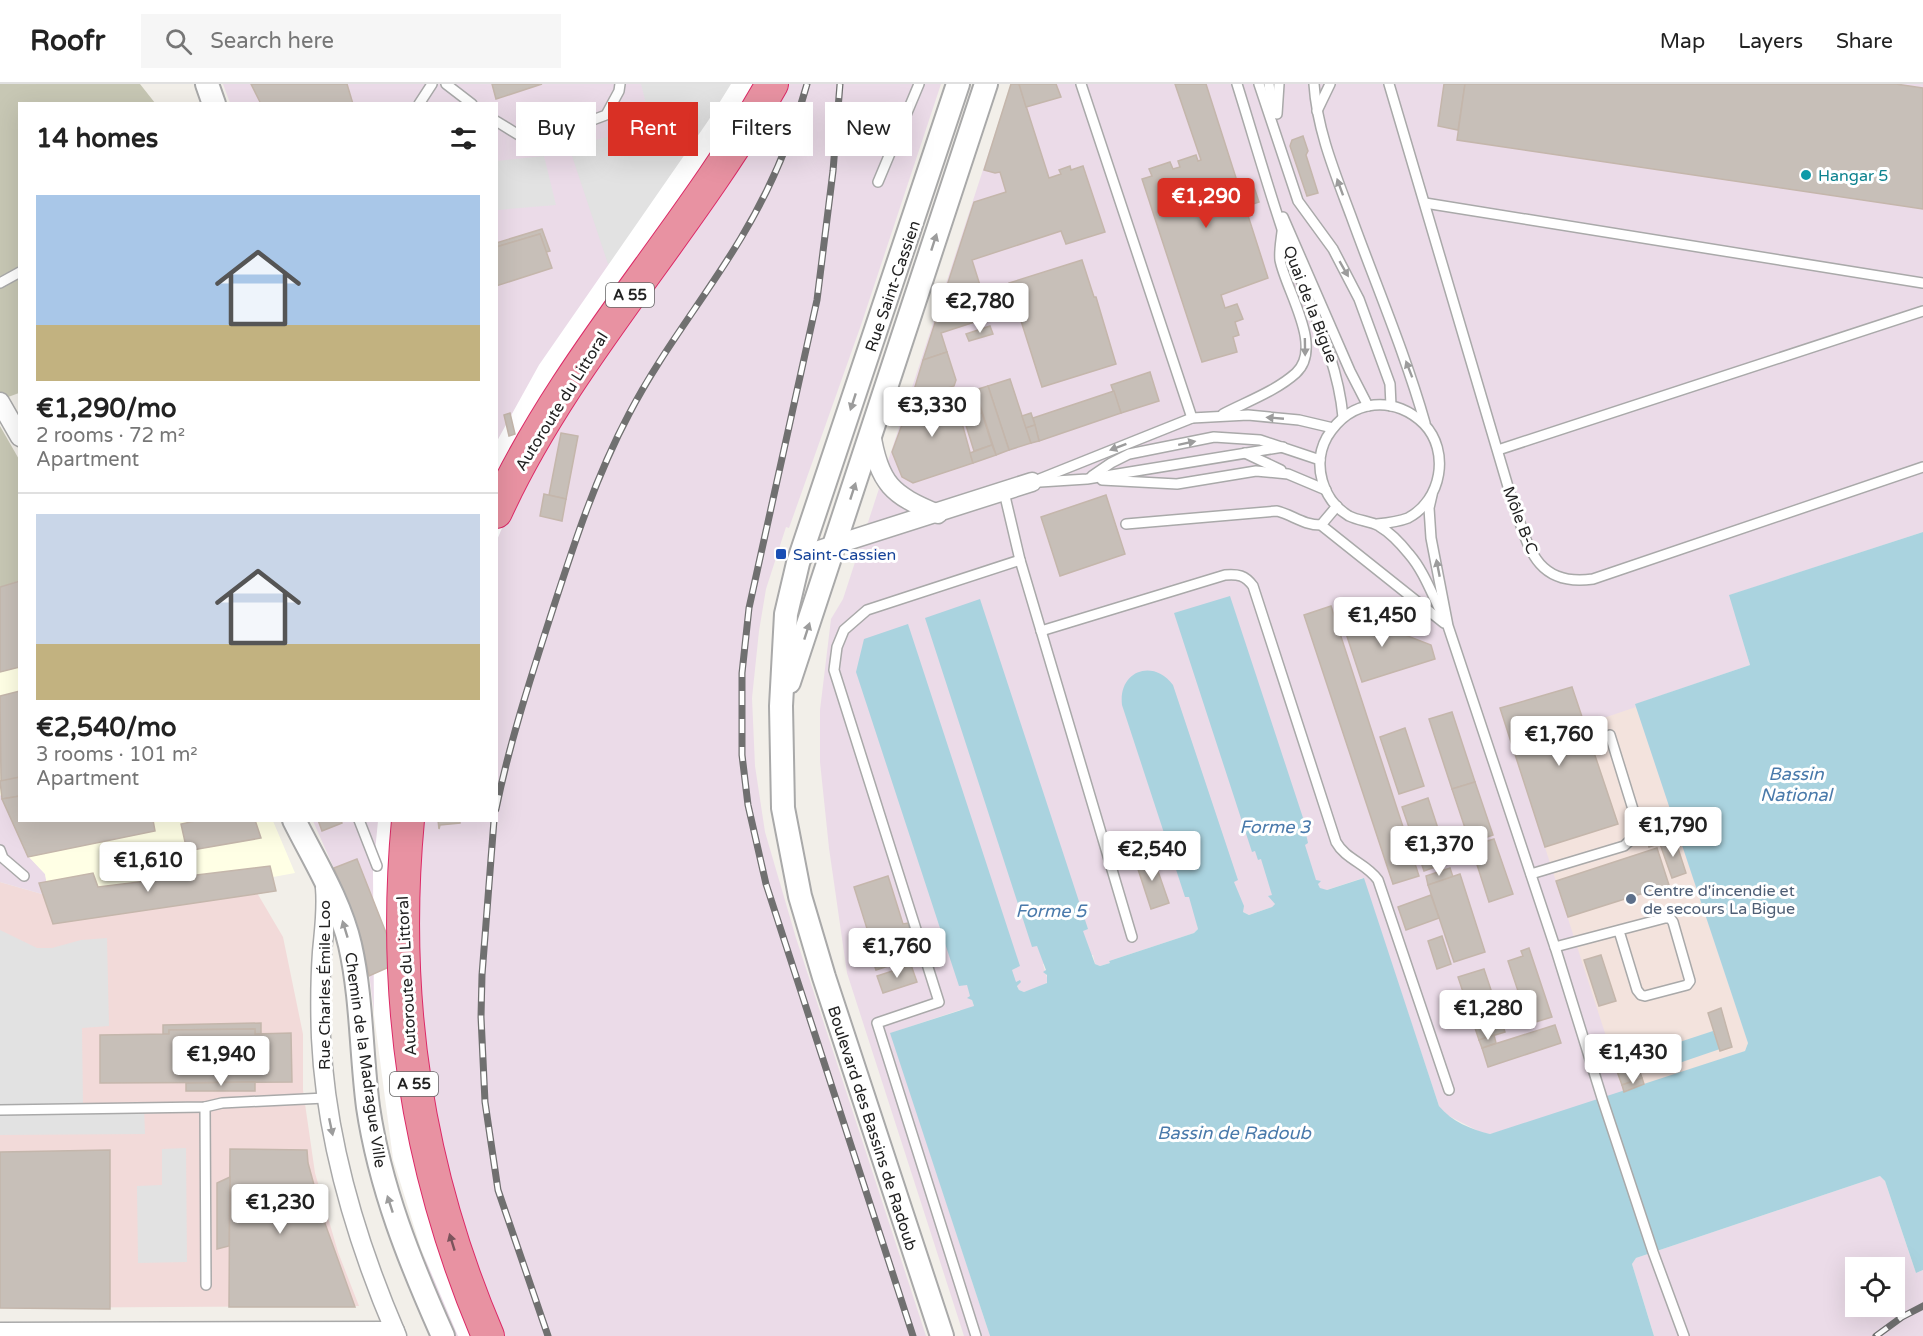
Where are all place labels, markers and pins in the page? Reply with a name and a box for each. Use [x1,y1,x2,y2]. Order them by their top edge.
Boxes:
place label: Hangar 5 [1818,166,1888,186]
marker: Hangar 5 [1799,168,1813,182]
pin: €1,290 [1157,178,1255,229]
pin: €2,780 [931,283,1029,334]
pin: €3,330 [883,387,981,438]
place label: Saint-Cassien [793,545,896,565]
marker: Saint-Cassien [774,547,788,561]
pin: €1,450 [1333,597,1431,648]
pin: €1,760 [1510,716,1608,767]
pin: €1,790 [1624,807,1722,858]
pin: €1,370 [1390,826,1488,877]
pin: €2,540 [1103,831,1201,882]
pin: €1,610 [99,842,197,893]
place label: Centre d'incendie et de secours La Bigue [1643,881,1795,919]
marker: Centre d'incendie et de secours La Bigue [1624,892,1638,906]
pin: €1,760 [848,928,946,979]
pin: €1,280 [1439,990,1537,1041]
pin: €1,430 [1584,1034,1682,1085]
pin: €1,940 [172,1036,270,1087]
pin: €1,230 [231,1184,329,1235]

